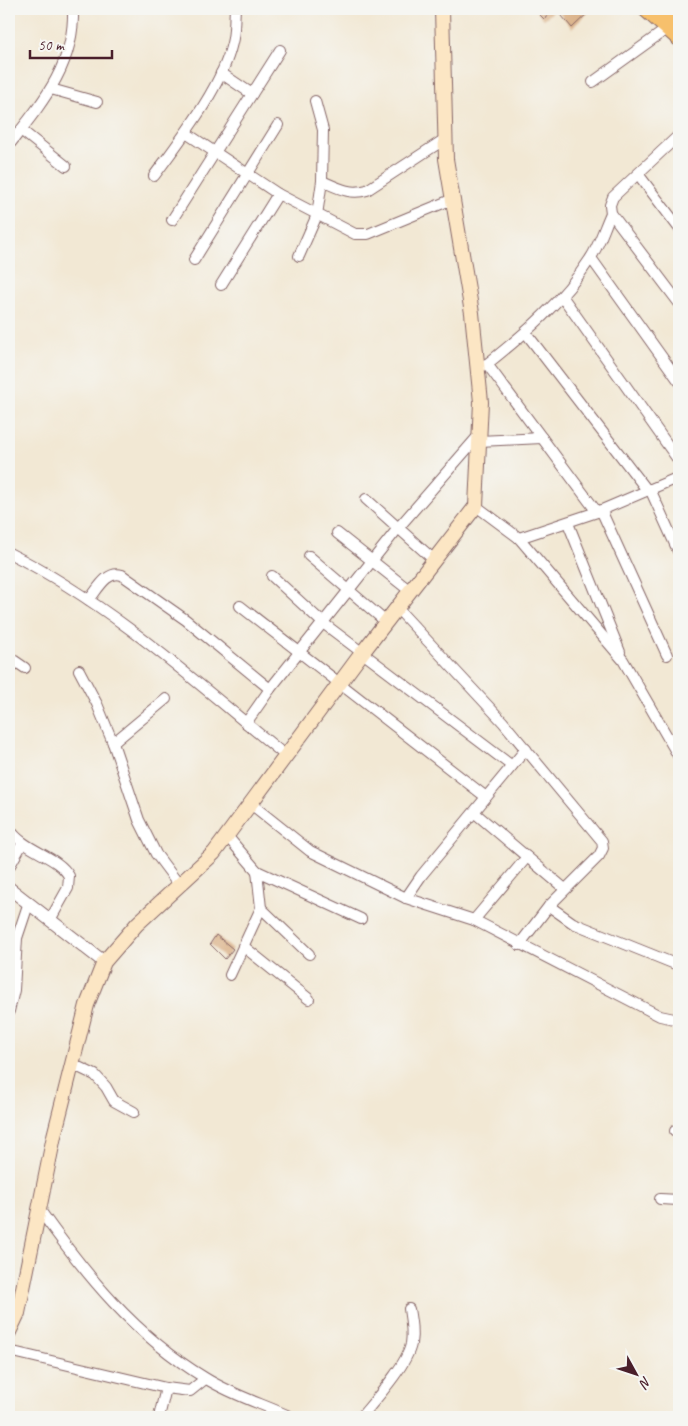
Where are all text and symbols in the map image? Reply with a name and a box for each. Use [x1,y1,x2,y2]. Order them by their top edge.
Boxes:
scale bar [30,28,112,60]
text: 50 m [38,36,65,55]
north arrow [610,1348,660,1398]
text: N [635,1373,655,1393]

